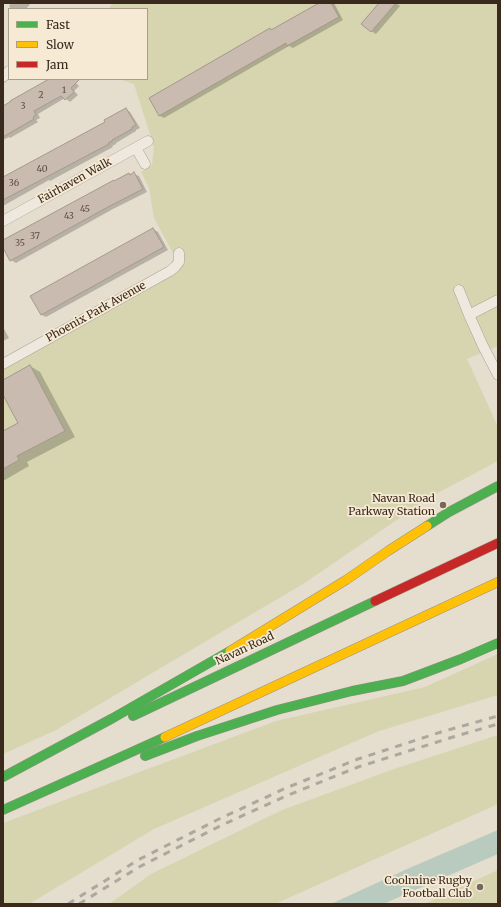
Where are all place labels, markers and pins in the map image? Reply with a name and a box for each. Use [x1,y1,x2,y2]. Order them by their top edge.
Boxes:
place label: Navan Road Parkway Station [348,492,435,518]
marker: Navan Road Parkway Station [438,500,448,510]
place label: Coolmine Rugby Football Club [385,874,472,900]
marker: Coolmine Rugby Football Club [475,882,485,892]

